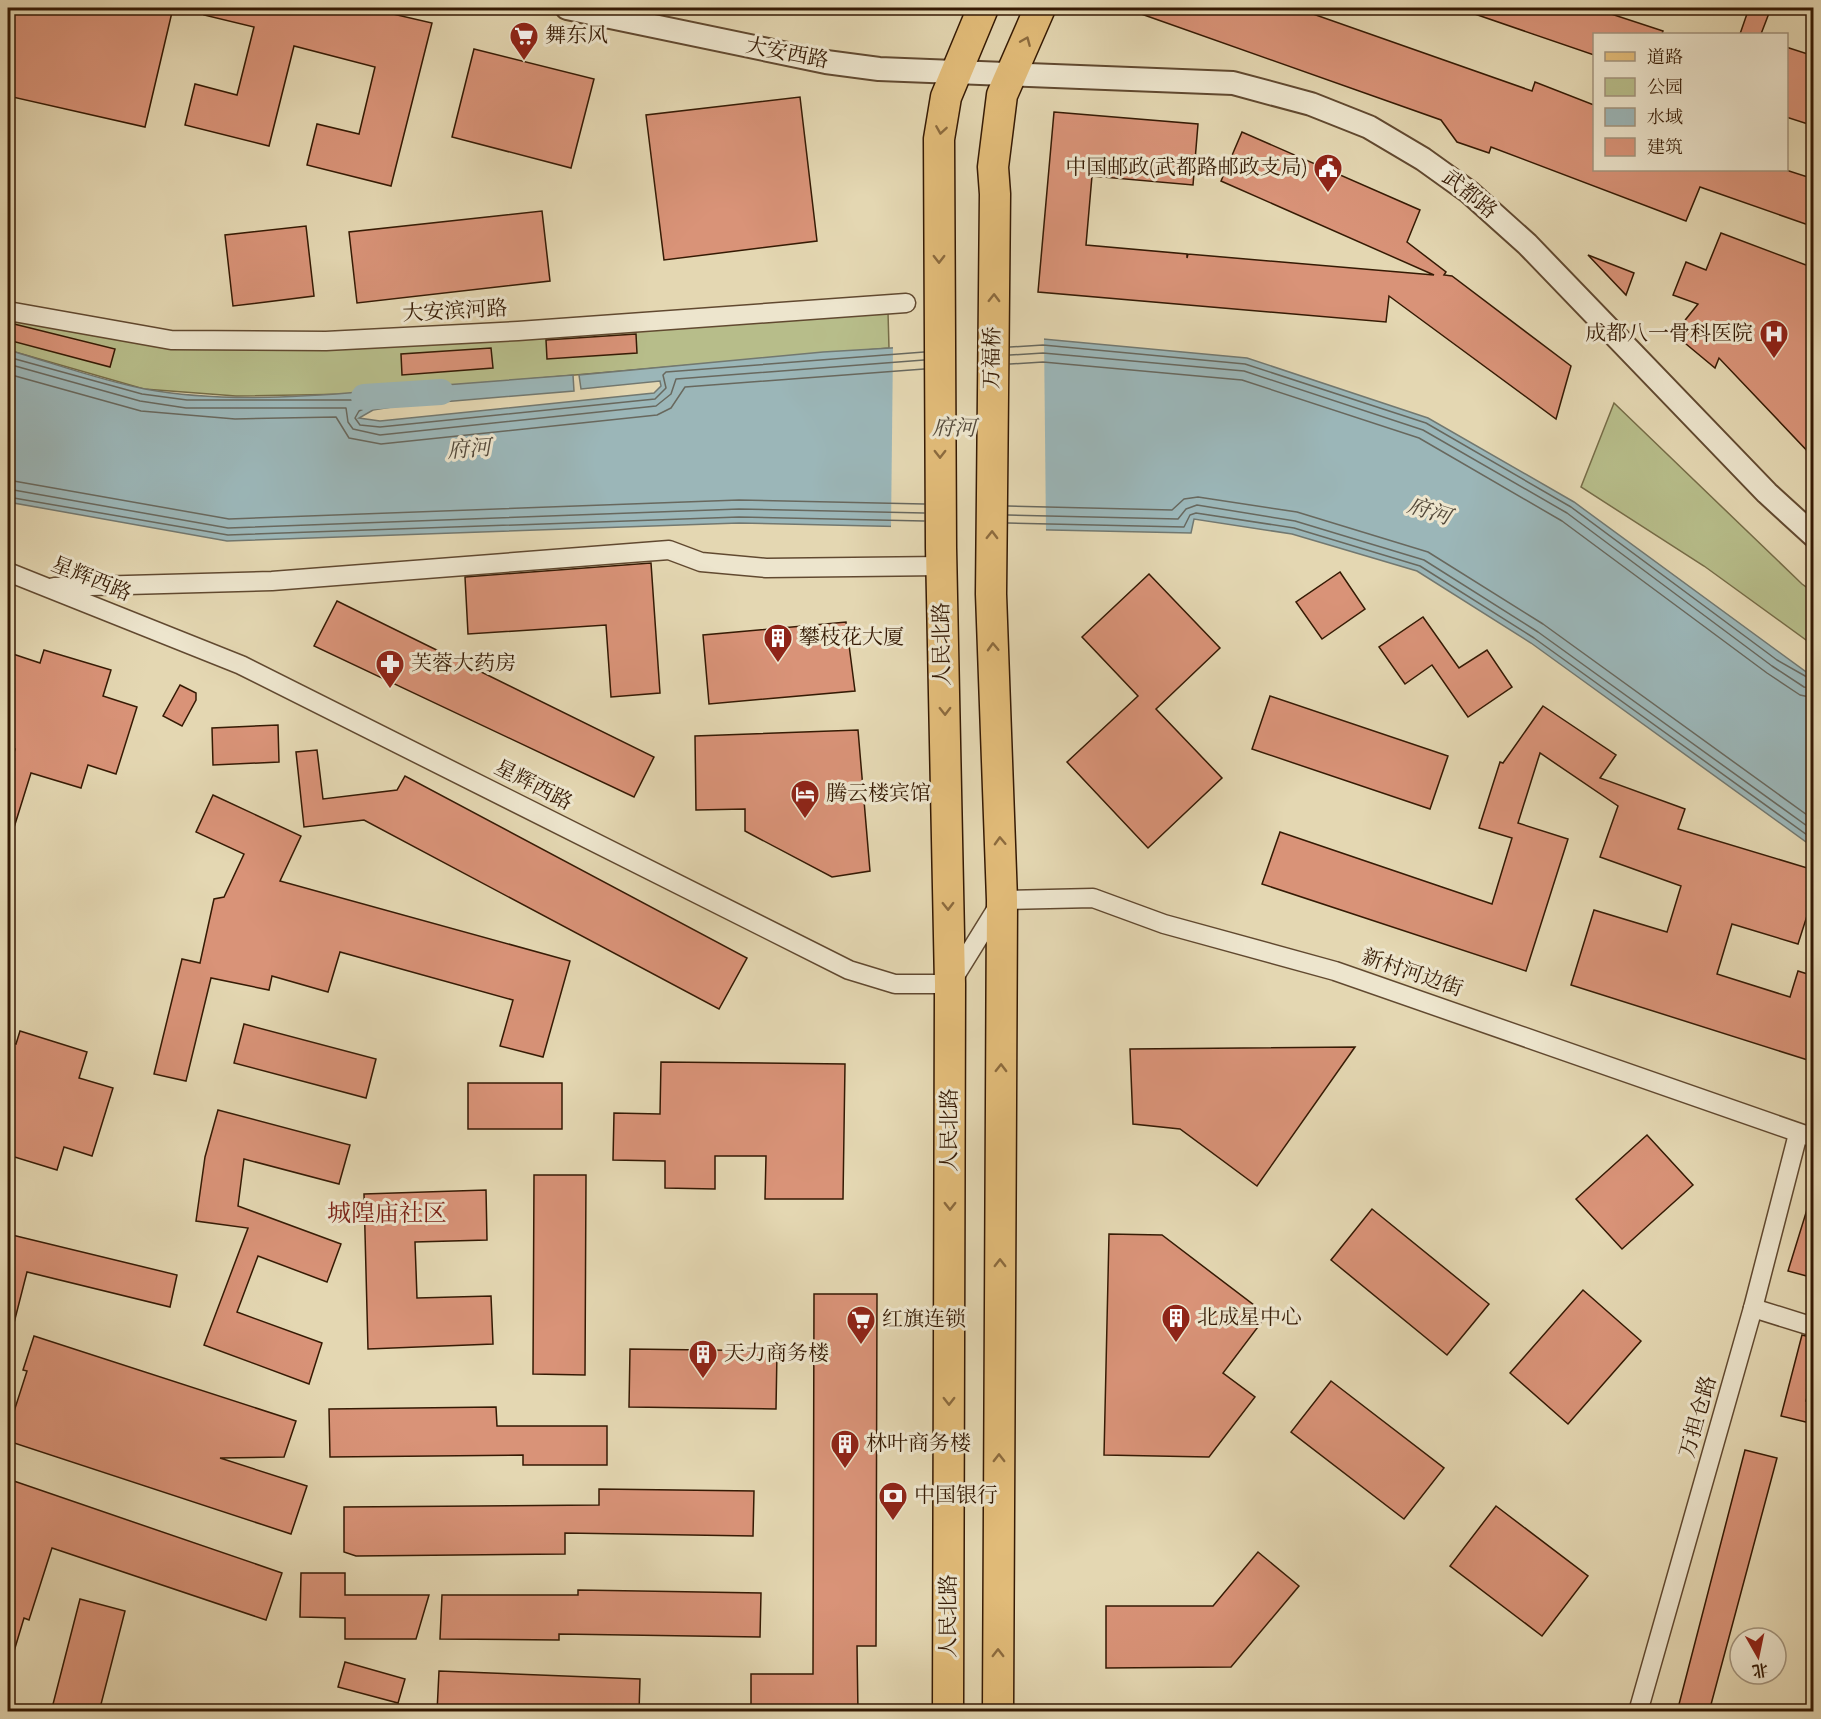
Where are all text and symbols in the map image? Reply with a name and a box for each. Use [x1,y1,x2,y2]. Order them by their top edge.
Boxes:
supermarket icon: 舞东风 [508,20,540,62]
place label: 舞东风 [545,23,608,50]
street label: 大安西路 [743,33,831,75]
legend [1593,33,1788,171]
one-way arrow [1019,36,1031,47]
text: 道路 [1647,47,1683,70]
text: 公园 [1647,77,1683,100]
text: 水域 [1647,107,1683,130]
one-way arrow [935,125,947,135]
text: 建筑 [1647,137,1683,160]
public building icon: 中国邮政(武都路邮政支局) [1312,152,1344,194]
place label: 中国邮政(武都路邮政支局) [1065,155,1307,182]
street label: 武都路 [1436,165,1502,225]
one-way arrow [933,254,945,263]
one-way arrow [988,294,1000,303]
street label: 大安滨河路 [402,296,508,328]
hospital icon: 成都八一骨科医院 [1758,318,1790,360]
place label: 成都八一骨科医院 [1585,321,1753,348]
street label: 万福桥 [979,326,1007,390]
water label: 府河 [932,415,980,443]
water label: 府河 [446,434,496,466]
one-way arrow [934,449,946,458]
water label: 府河 [1404,492,1458,533]
one-way arrow [986,531,998,540]
street label: 星辉西路 [47,552,135,608]
street label: 人民北路 [929,602,957,686]
building icon: 攀枝花大厦 [762,622,794,664]
place label: 攀枝花大厦 [799,625,904,652]
one-way arrow [987,642,999,651]
pharmacy icon: 芙蓉大药房 [374,648,406,690]
place label: 芙蓉大药房 [411,651,516,678]
one-way arrow [938,707,951,716]
street label: 星辉西路 [489,755,577,817]
hotel icon: 腾云楼宾馆 [789,778,821,820]
place label: 腾云楼宾馆 [826,781,931,808]
one-way arrow [994,837,1007,846]
one-way arrow [942,902,955,911]
street label: 新村河边街 [1358,944,1466,1004]
one-way arrow [994,1064,1007,1073]
street label: 人民北路 [937,1088,964,1172]
district label: 城隍庙社区 [327,1199,447,1230]
one-way arrow [944,1202,956,1211]
one-way arrow [994,1259,1006,1268]
building icon: 北成星中心 [1160,1302,1192,1344]
supermarket icon: 红旗连锁 [845,1304,877,1346]
place label: 北成星中心 [1197,1305,1302,1332]
place label: 红旗连锁 [882,1307,966,1334]
building icon: 天力商务楼 [687,1338,719,1380]
place label: 天力商务楼 [724,1341,829,1368]
street label: 万担仓路 [1674,1373,1724,1461]
one-way arrow [943,1397,955,1406]
building icon: 林叶商务楼 [829,1428,861,1470]
place label: 林叶商务楼 [866,1431,971,1458]
one-way arrow [993,1454,1005,1463]
bank icon: 中国银行 [877,1480,909,1522]
place label: 中国银行 [914,1483,998,1510]
street label: 人民北路 [936,1574,963,1658]
north arrow [1728,1626,1788,1686]
one-way arrow [992,1649,1004,1658]
text: 北 [1751,1658,1770,1680]

